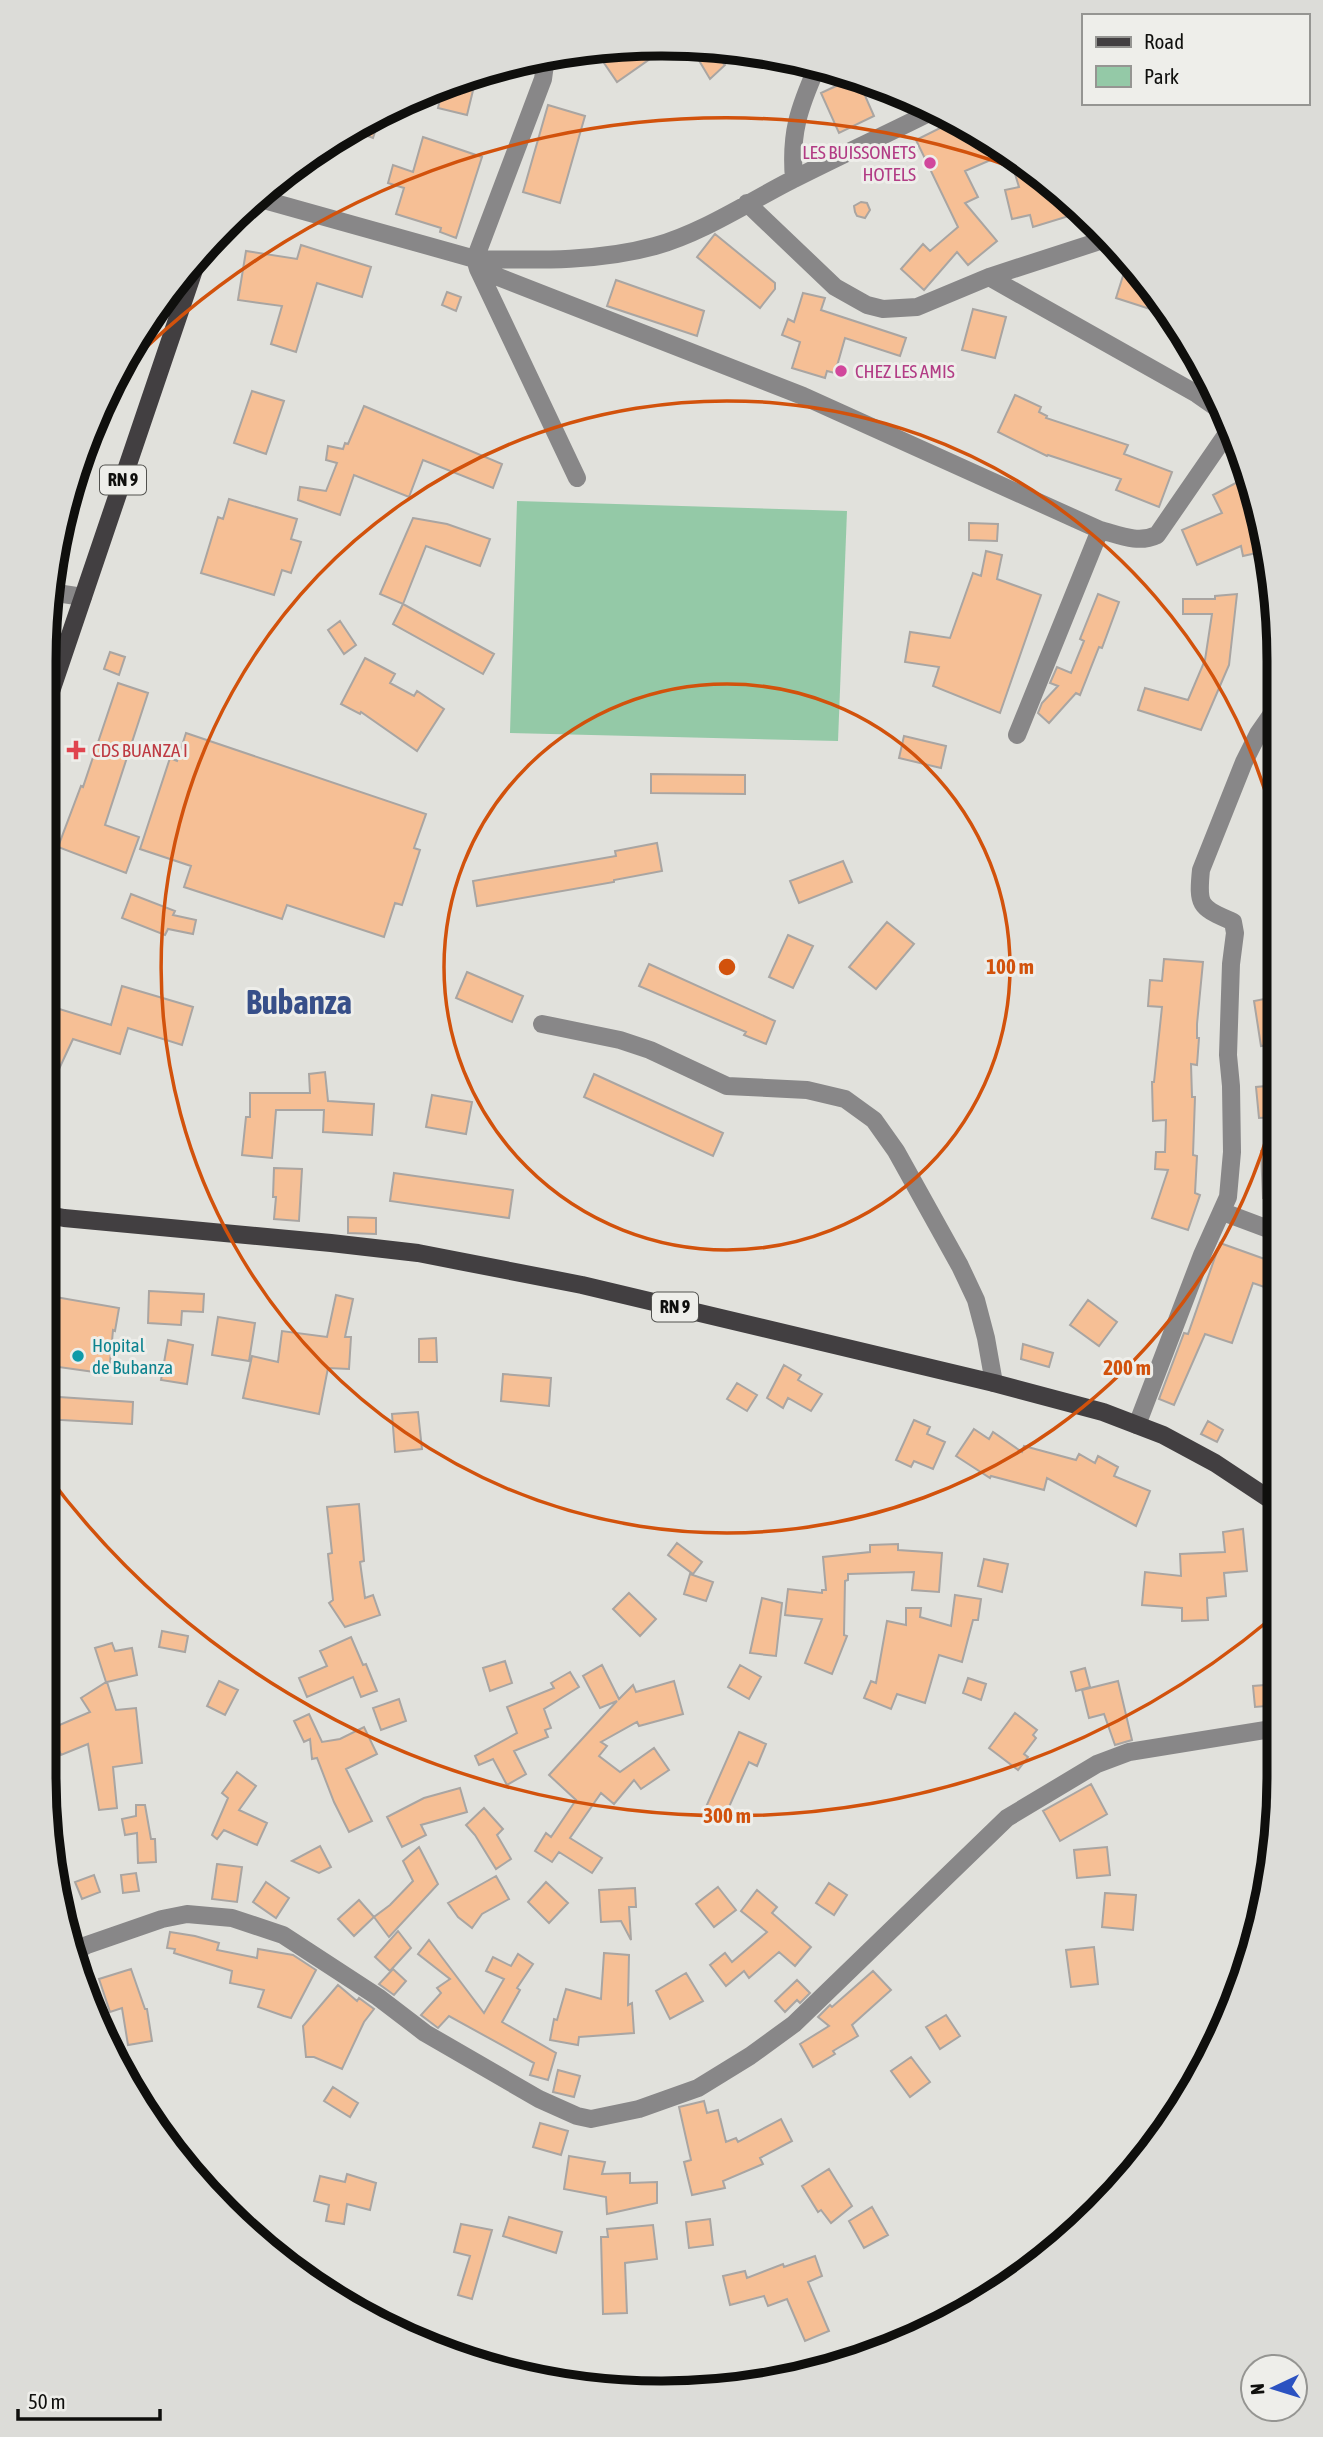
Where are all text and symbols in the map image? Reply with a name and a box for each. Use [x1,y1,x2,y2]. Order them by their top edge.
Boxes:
legend [1082,14,1309,105]
text: Road [1144,29,1184,53]
text: Park [1144,64,1179,88]
place label: LES BUISSONETS HOTELS [802,141,916,185]
marker: LES BUISSONETS HOTELS [922,155,938,171]
place label: CHEZ LES AMIS [855,360,955,382]
marker: CHEZ LES AMIS [833,363,849,379]
road number: RN 9 [100,466,146,494]
place label: CDS BUANZA I [92,739,188,761]
marker: CDS BUANZA I [66,740,86,760]
text: 100 m [986,954,1034,978]
centre of rings [715,955,739,979]
district label: Bubanza [246,983,352,1021]
road number: RN 9 [652,1292,698,1322]
place label: Hopital de Bubanza [92,1334,173,1378]
marker: Hopital de Bubanza [70,1348,86,1364]
text: 200 m [1103,1355,1151,1379]
text: 300 m [703,1803,751,1827]
north arrow [1239,2353,1309,2423]
scale bar [18,2378,159,2422]
text: N [1246,2383,1268,2396]
text: 50 m [28,2389,66,2413]

